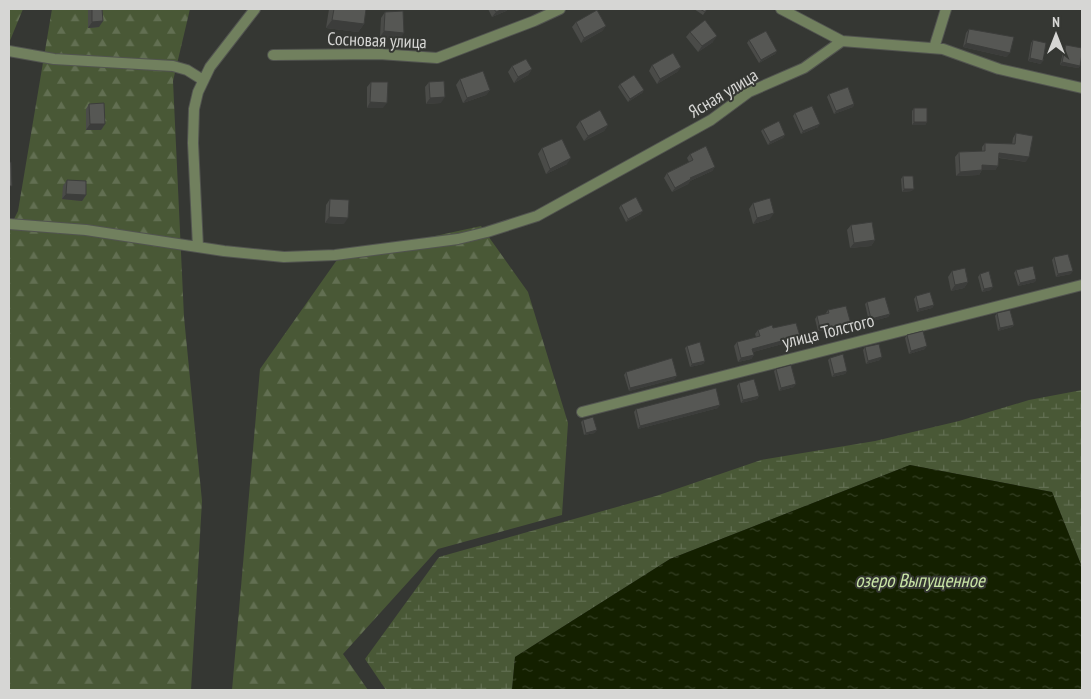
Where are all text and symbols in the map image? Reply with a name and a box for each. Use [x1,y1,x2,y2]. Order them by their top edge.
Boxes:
north arrow [1031,10,1081,60]
text: N [1052,13,1060,31]
street label: Сосновая улица [327,27,427,53]
street label: Ясная улица [684,63,762,123]
street label: улица Толстого [780,308,877,354]
water label: озеро Выпущенное [855,568,986,592]

